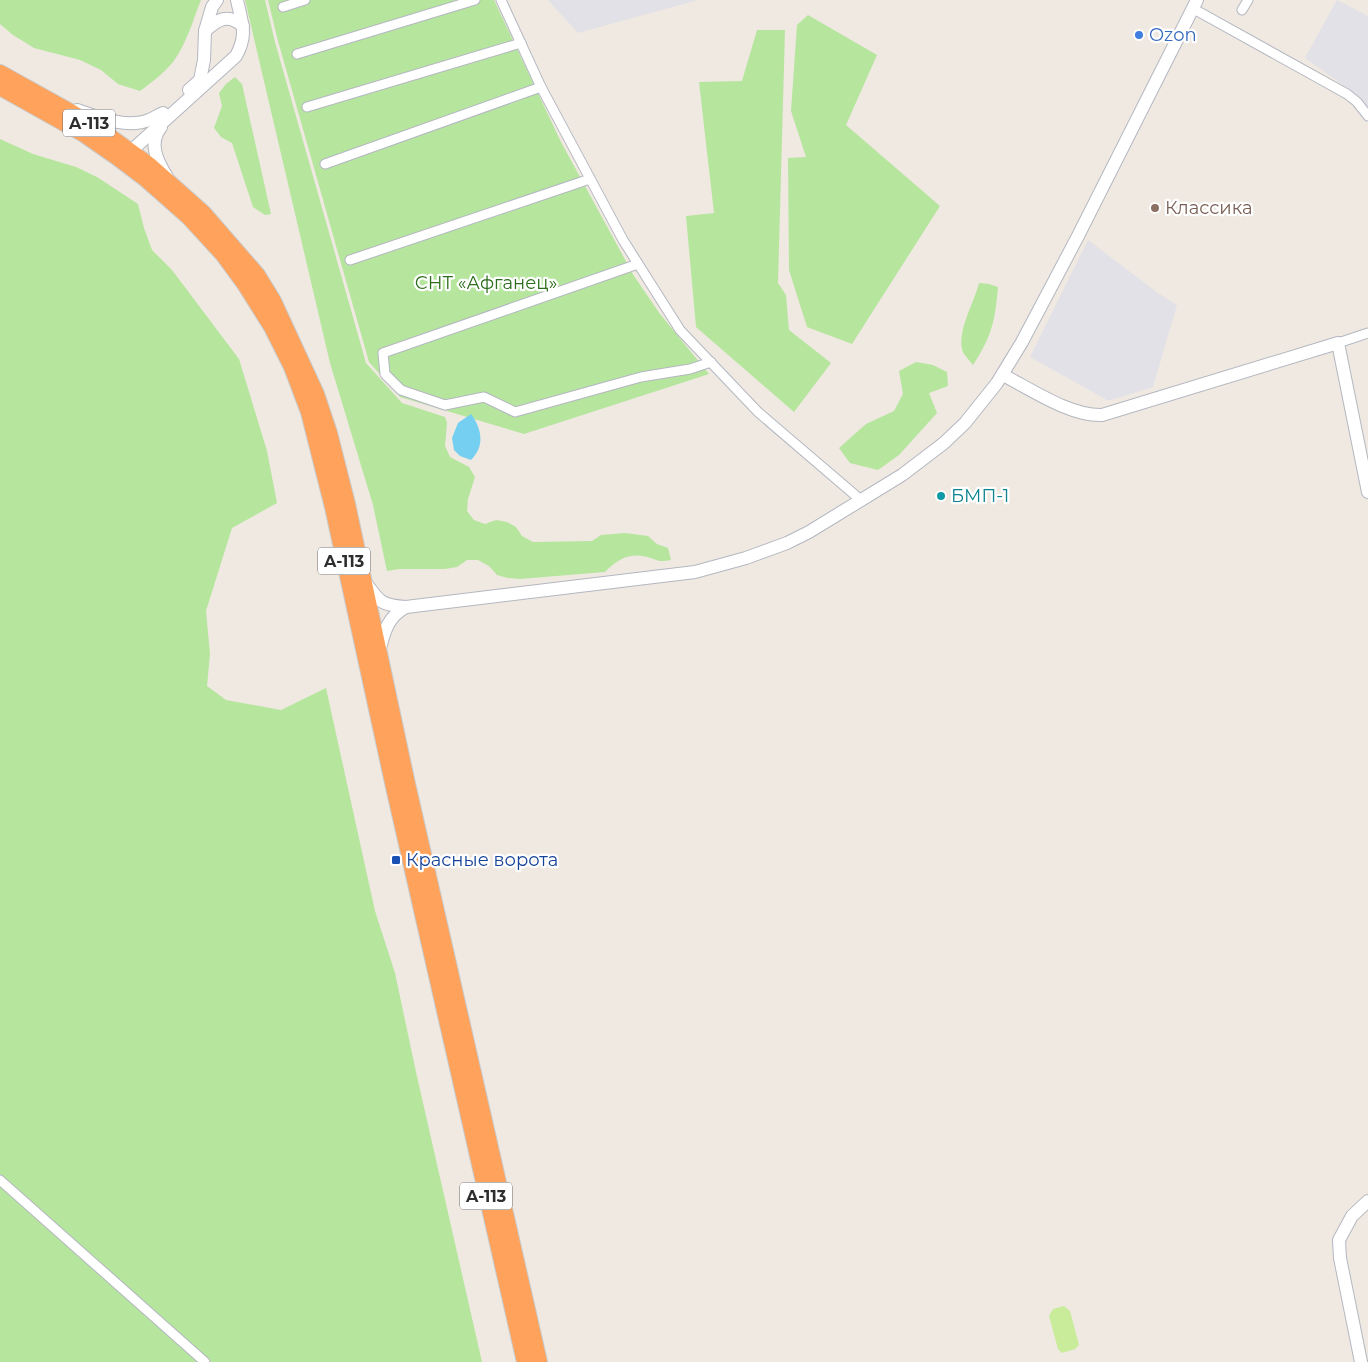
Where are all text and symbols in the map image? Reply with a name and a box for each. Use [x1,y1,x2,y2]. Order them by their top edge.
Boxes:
place label: Ozon [1149,24,1197,46]
marker: Ozon [1133,29,1145,41]
road number: А-113 [63,110,115,136]
place label: Классика [1165,197,1253,219]
marker: Классика [1149,202,1161,214]
park label: СНТ «Афганец» [415,272,557,294]
place label: БМП-1 [951,485,1009,507]
marker: БМП-1 [935,490,947,502]
road number: А-113 [318,548,370,574]
place label: Красные ворота [406,849,558,871]
marker: Красные ворота [390,854,402,866]
road number: А-113 [460,1182,512,1210]

